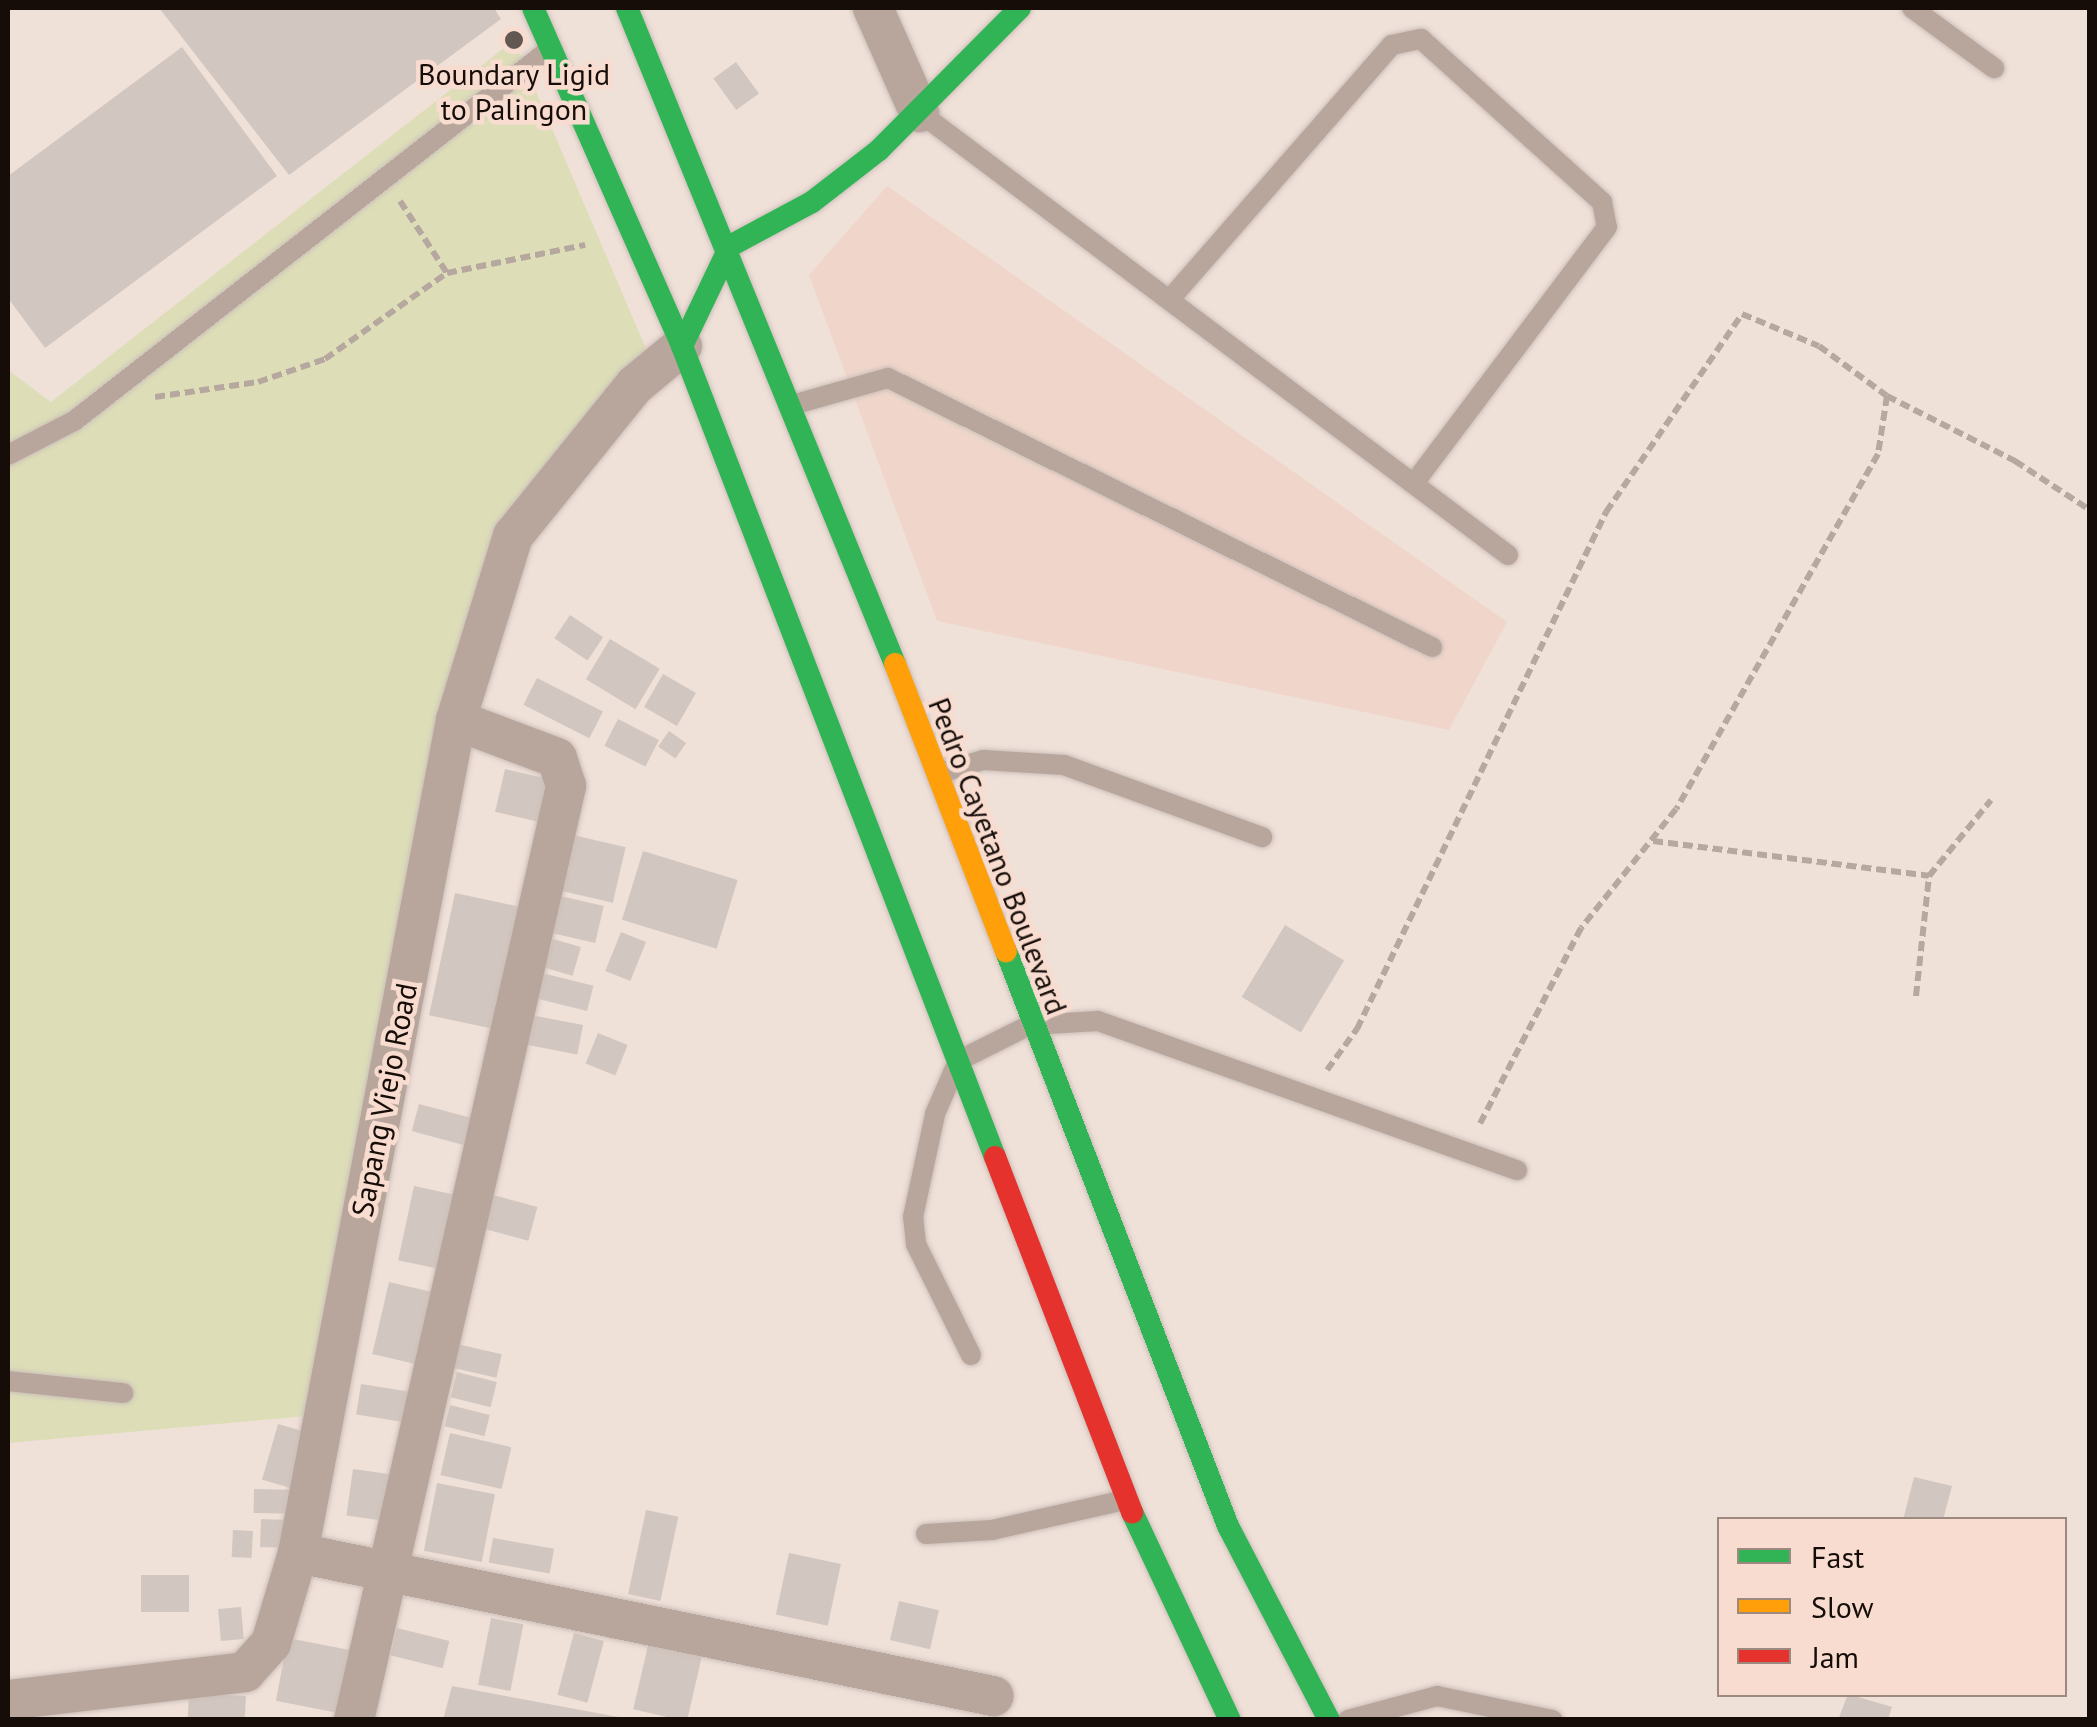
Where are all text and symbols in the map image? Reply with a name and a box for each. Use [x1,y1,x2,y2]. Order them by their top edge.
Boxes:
marker: Boundary Ligid to Palingon [503,29,525,51]
place label: Boundary Ligid to Palingon [417,56,611,126]
street label: Pedro Cayetano Boulevard [921,693,1075,1019]
street label: Sapang Viejo Road [344,980,424,1220]
legend [1717,1517,2067,1697]
text: Fast [1811,1537,1864,1576]
text: Slow [1811,1587,1874,1626]
text: Jam [1811,1637,1859,1676]

